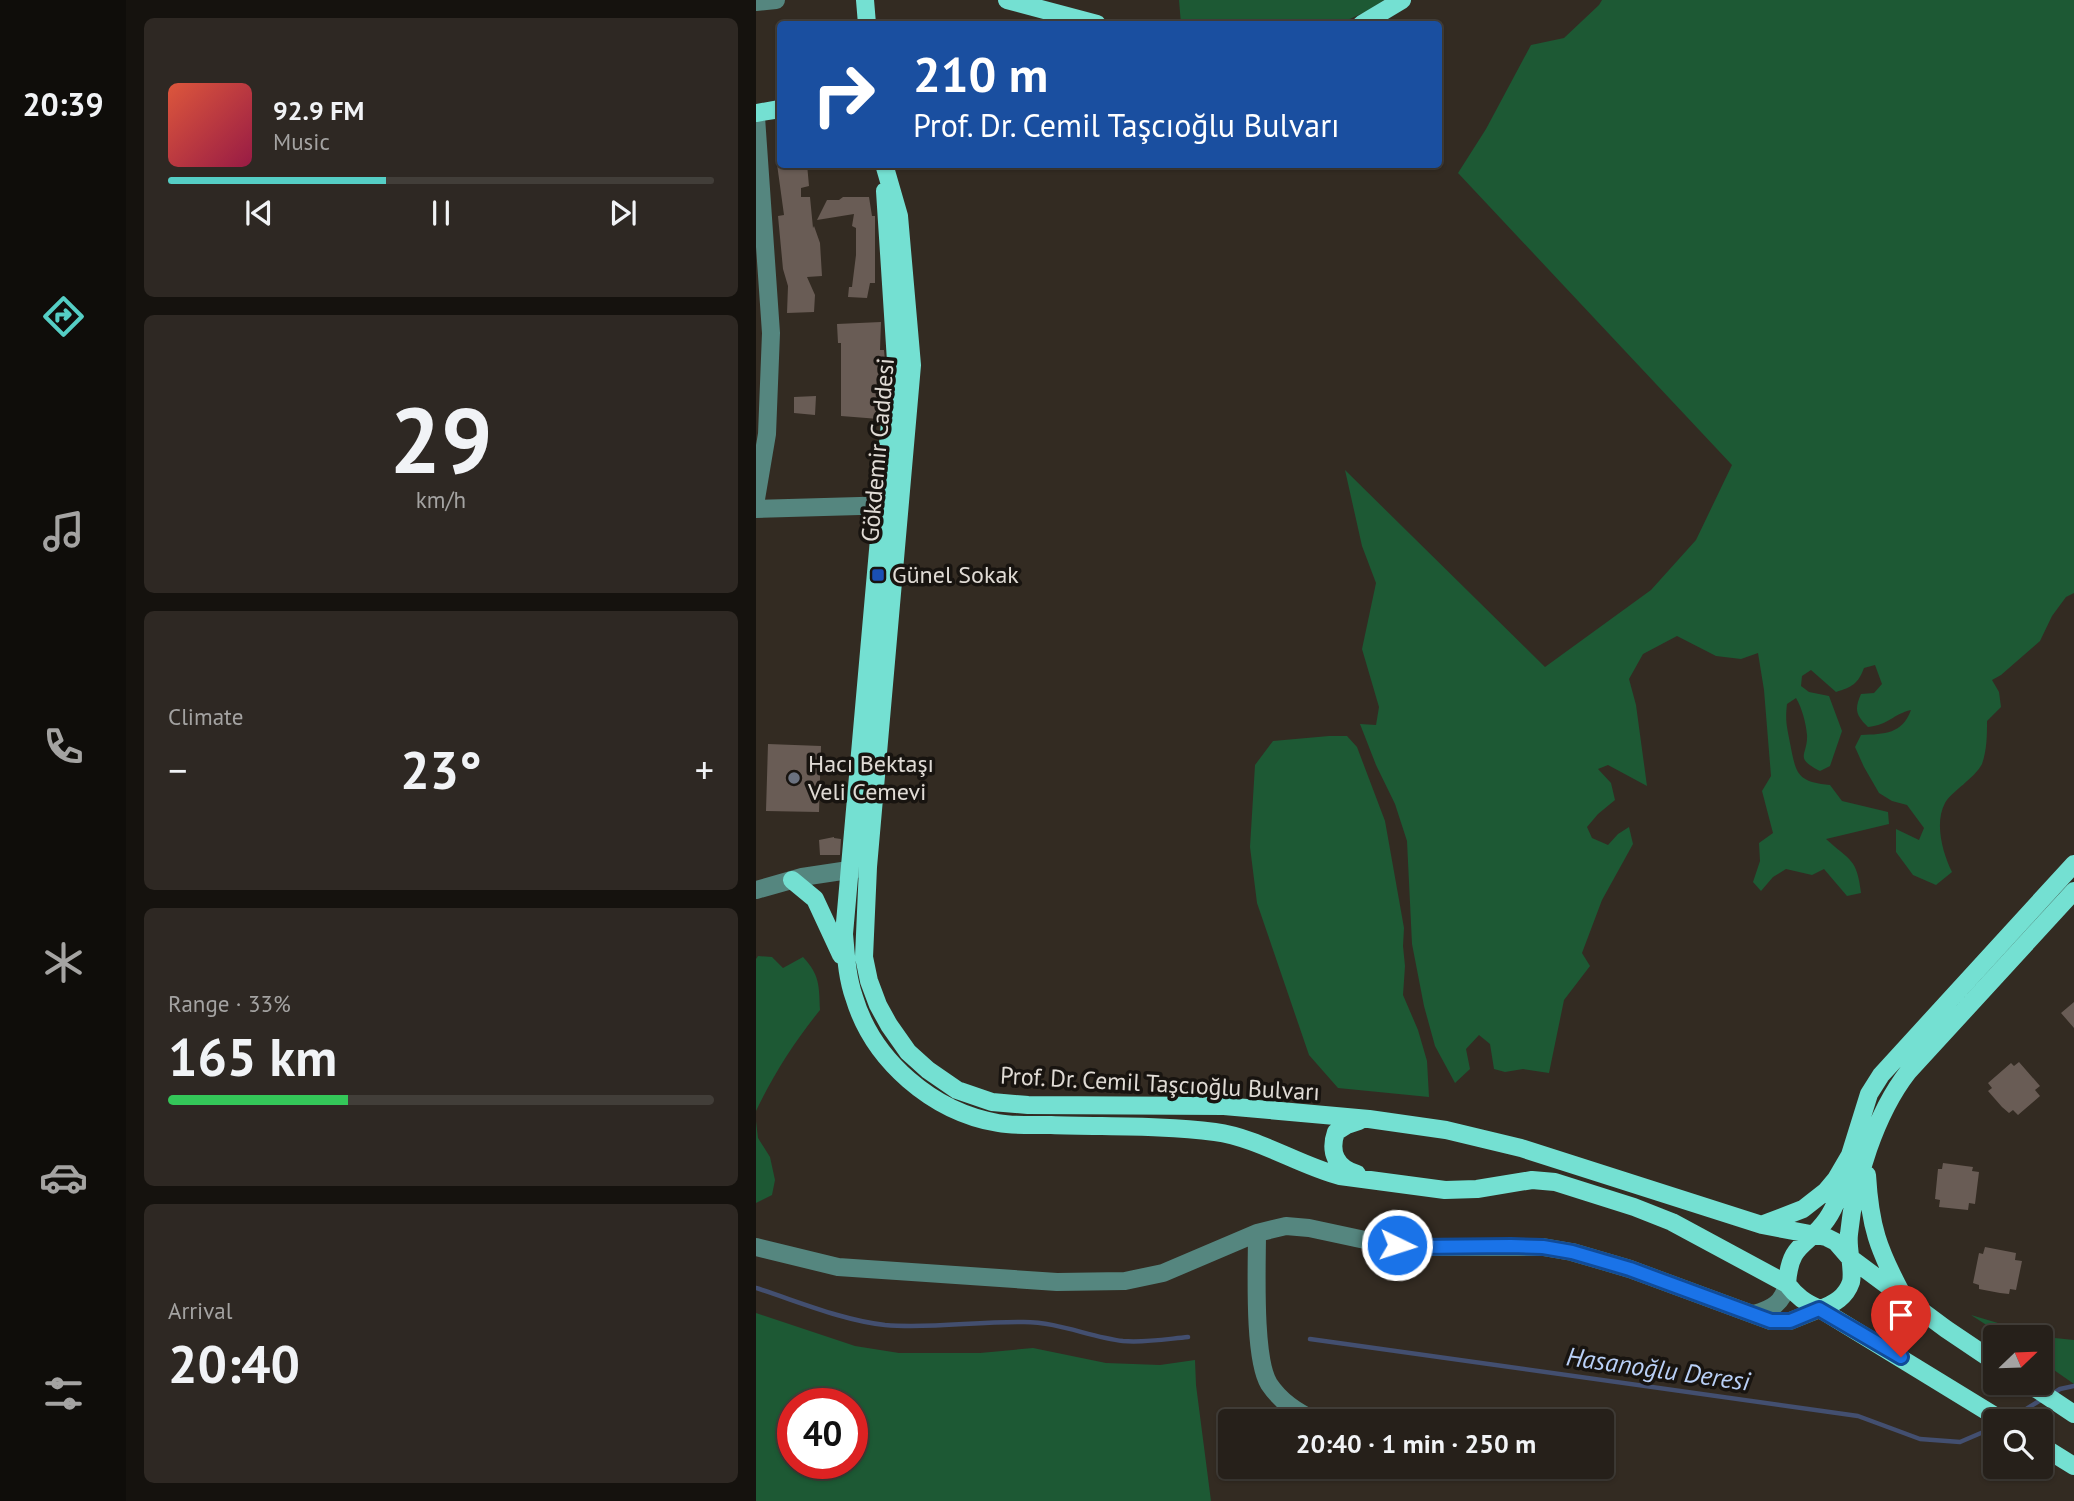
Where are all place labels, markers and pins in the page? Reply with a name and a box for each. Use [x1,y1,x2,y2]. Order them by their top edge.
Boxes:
place label: Günel Sokak [892,559,1019,590]
marker: Günel Sokak [870,567,886,583]
place label: Hacı Bektaşı Veli Cemevi [807,748,934,807]
marker: Hacı Bektaşı Veli Cemevi [786,770,802,786]
pin [1871,1285,1931,1357]

